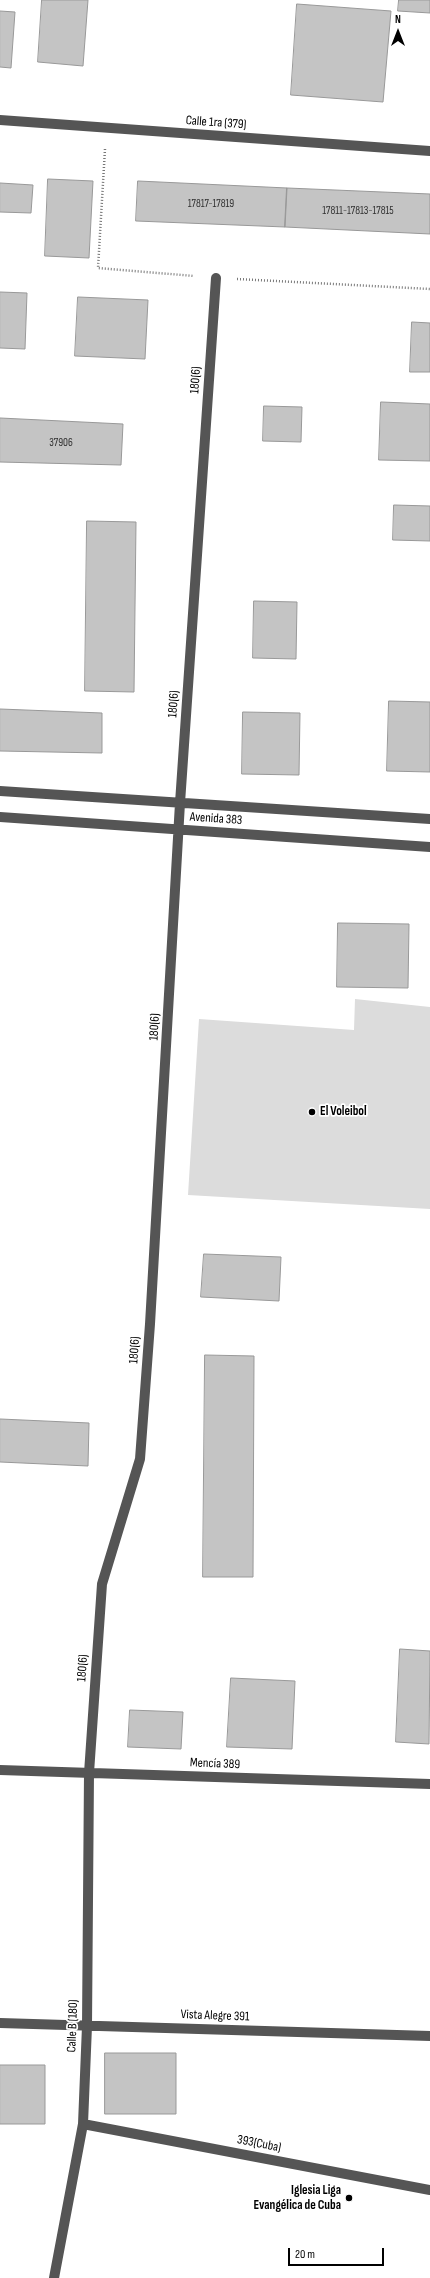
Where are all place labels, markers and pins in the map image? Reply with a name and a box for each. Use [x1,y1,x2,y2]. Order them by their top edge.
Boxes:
place label: El Voleibol [320,1104,367,1120]
marker: El Voleibol [307,1107,317,1117]
place label: Iglesia Liga Evangélica de Cuba [253,2183,341,2214]
marker: Iglesia Liga Evangélica de Cuba [344,2193,354,2203]

